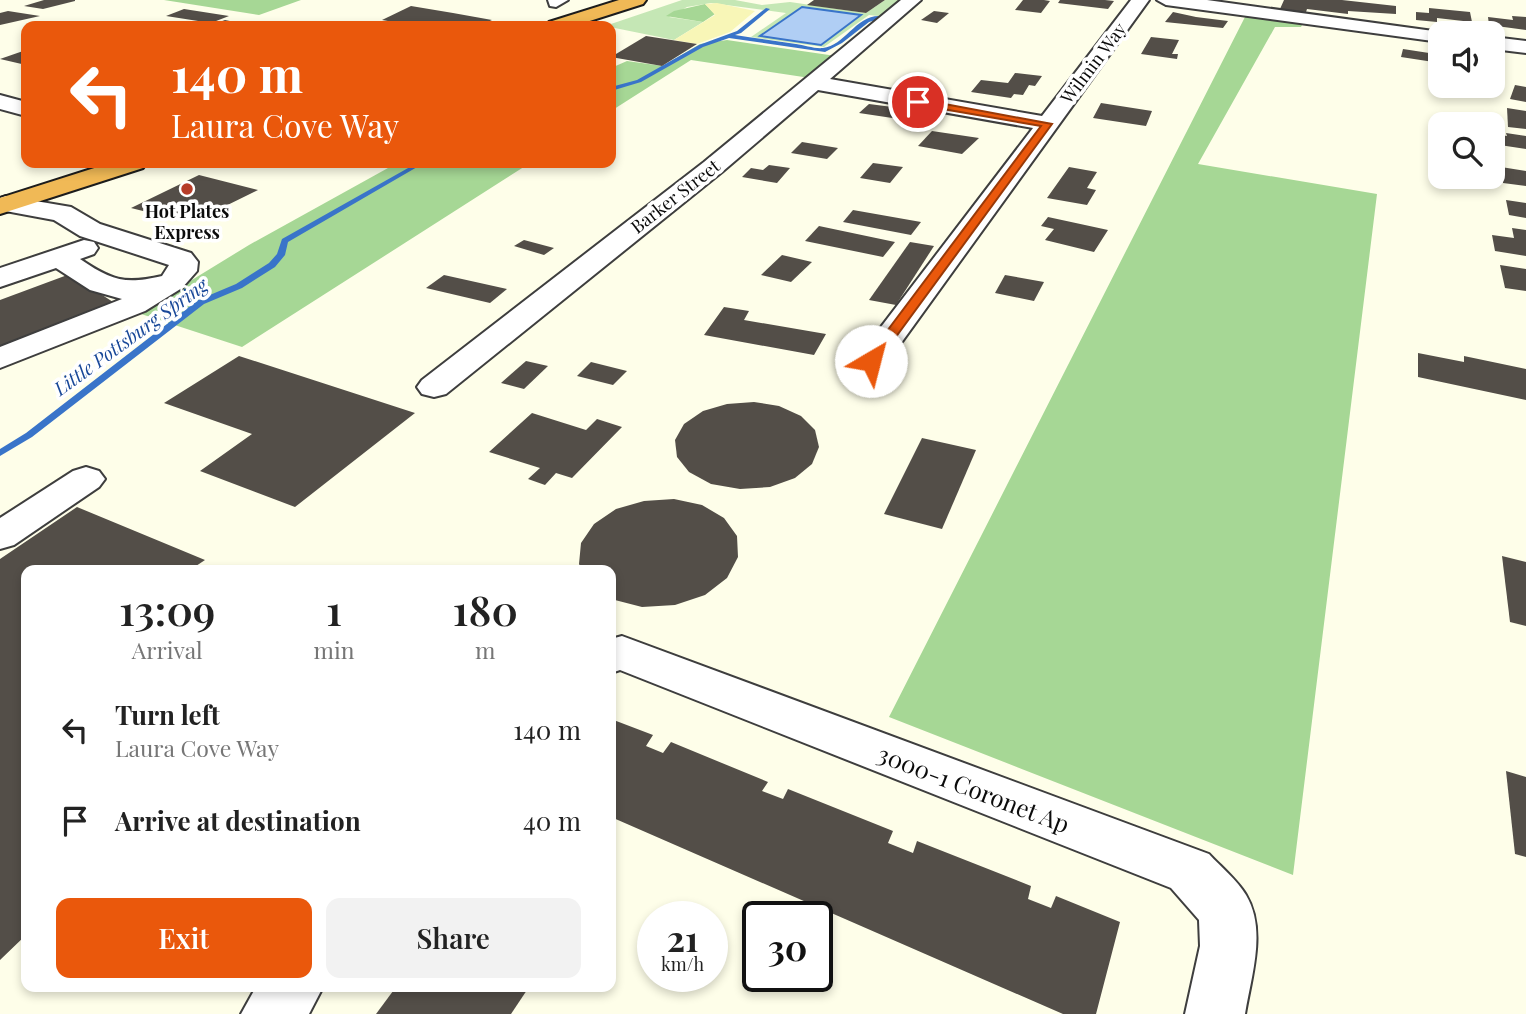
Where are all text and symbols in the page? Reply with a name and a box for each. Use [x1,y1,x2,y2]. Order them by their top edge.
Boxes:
street label: Wilmin Way [1054,18,1131,109]
map controls [1428,21,1505,189]
button: sound [1428,21,1505,98]
text: 140 m [171,40,303,105]
icon: left [56,49,147,140]
pin [888,72,948,132]
icon: arrive [899,83,937,121]
text: Laura Cove Way [171,103,399,146]
button: search [1428,112,1505,189]
street label: Barker Street [626,153,725,238]
marker: Hot Plates Express [179,181,195,197]
place label: Hot Plates Express [145,199,229,244]
water label: Little Pottsburg Spring [47,271,213,401]
position arrow [834,324,908,398]
text: 13:09 [119,581,215,637]
text: 1 [326,581,342,637]
text: 180 [453,581,518,637]
text: Arrival [132,634,203,665]
text: min [314,634,354,665]
text: m [475,634,495,665]
text: Turn left [115,697,220,732]
icon: left [56,711,94,749]
text: 140 m [513,712,581,747]
text: Laura Cove Way [115,732,279,763]
street label: 3000-1 Coronet Ap [874,737,1074,839]
icon: arrive [56,802,94,840]
text: Arrive at destination [115,803,361,838]
text: 40 m [523,803,581,838]
button: Exit [56,898,312,978]
button: Share [326,898,581,978]
speed limit sign: 30 [742,901,833,992]
text: 21 [667,914,698,961]
text: km/h [661,952,704,976]

